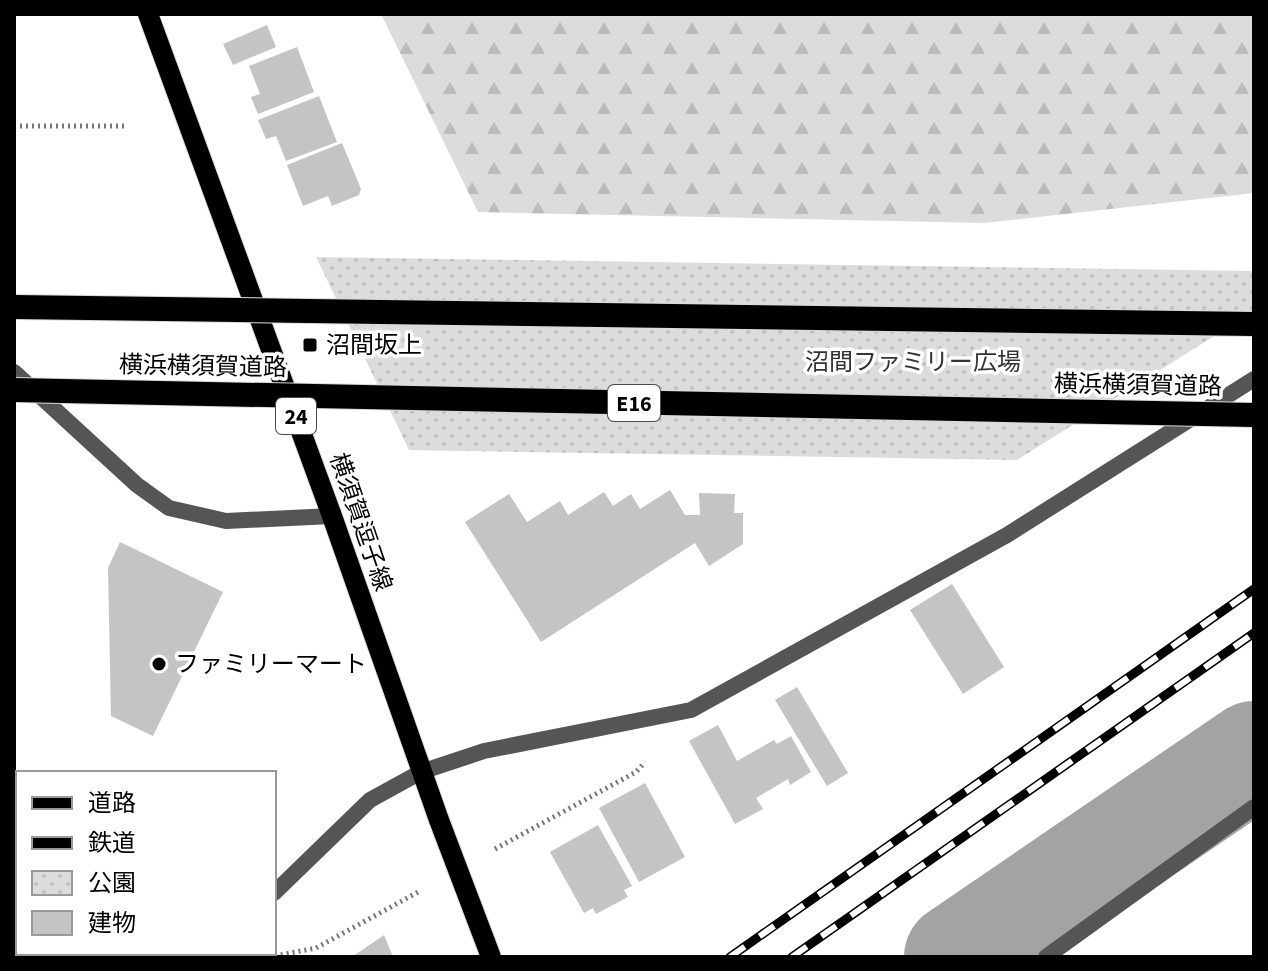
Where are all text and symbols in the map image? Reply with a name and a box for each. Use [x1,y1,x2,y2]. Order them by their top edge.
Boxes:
place label: 沼間坂上 [326,328,422,363]
marker: 沼間坂上 [301,336,319,354]
park label: 沼間ファミリー広場 [805,345,1021,380]
street label: 横浜横須賀道路 [119,348,287,385]
street label: 横浜横須賀道路 [1054,367,1222,404]
road number: E16 [608,385,660,421]
road number: 24 [276,398,316,434]
street label: 横須賀逗子線 [321,448,401,596]
place label: ファミリーマート [175,647,367,682]
marker: ファミリーマート [150,655,168,673]
legend [16,771,276,955]
text: 道路 [88,786,136,821]
text: 鉄道 [88,826,136,861]
text: 公園 [88,866,136,901]
text: 建物 [88,906,136,941]

